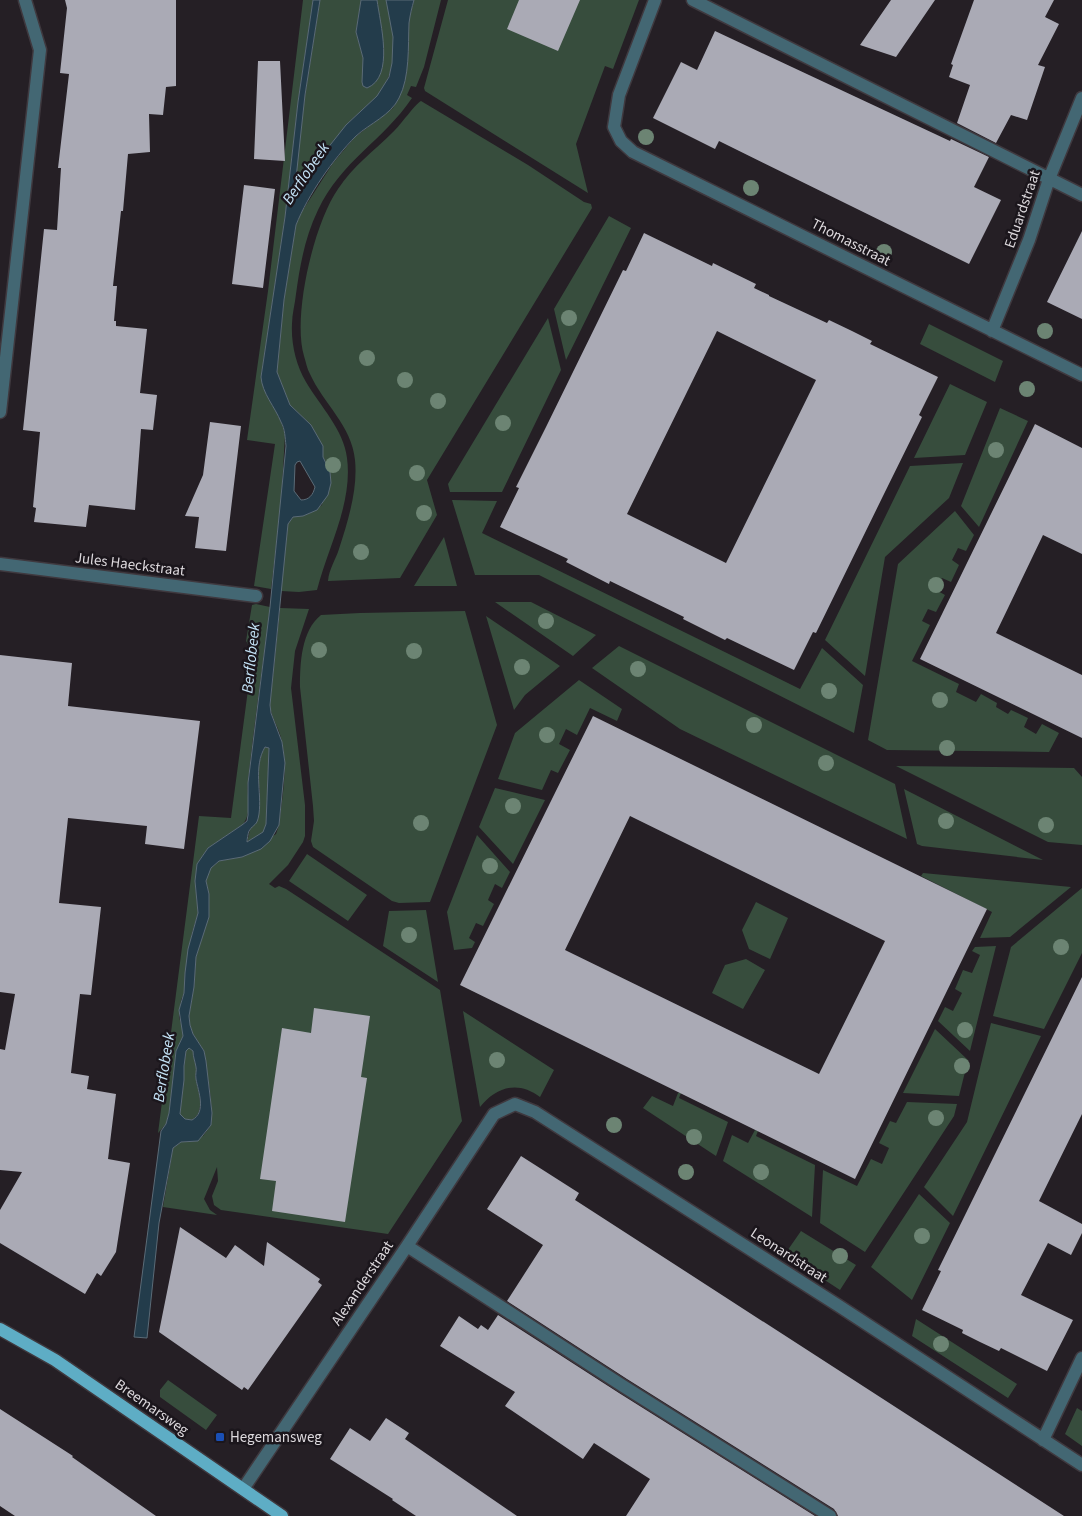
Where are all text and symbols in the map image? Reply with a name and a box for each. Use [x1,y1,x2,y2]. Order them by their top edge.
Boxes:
water label: Berflobeek [277,138,335,209]
street label: Eduardstraat [999,167,1046,251]
street label: Thomasstraat [807,213,894,271]
street label: Jules Haeckstraat [74,547,186,582]
water label: Berflobeek [236,622,266,694]
water label: Berflobeek [148,1030,180,1104]
street label: Leonardstraat [746,1223,831,1288]
street label: Alexanderstraat [326,1237,399,1330]
street label: Breemarsweg [111,1374,193,1441]
place label: Hegemansweg [230,1427,322,1448]
marker: Hegemansweg [214,1431,226,1443]

